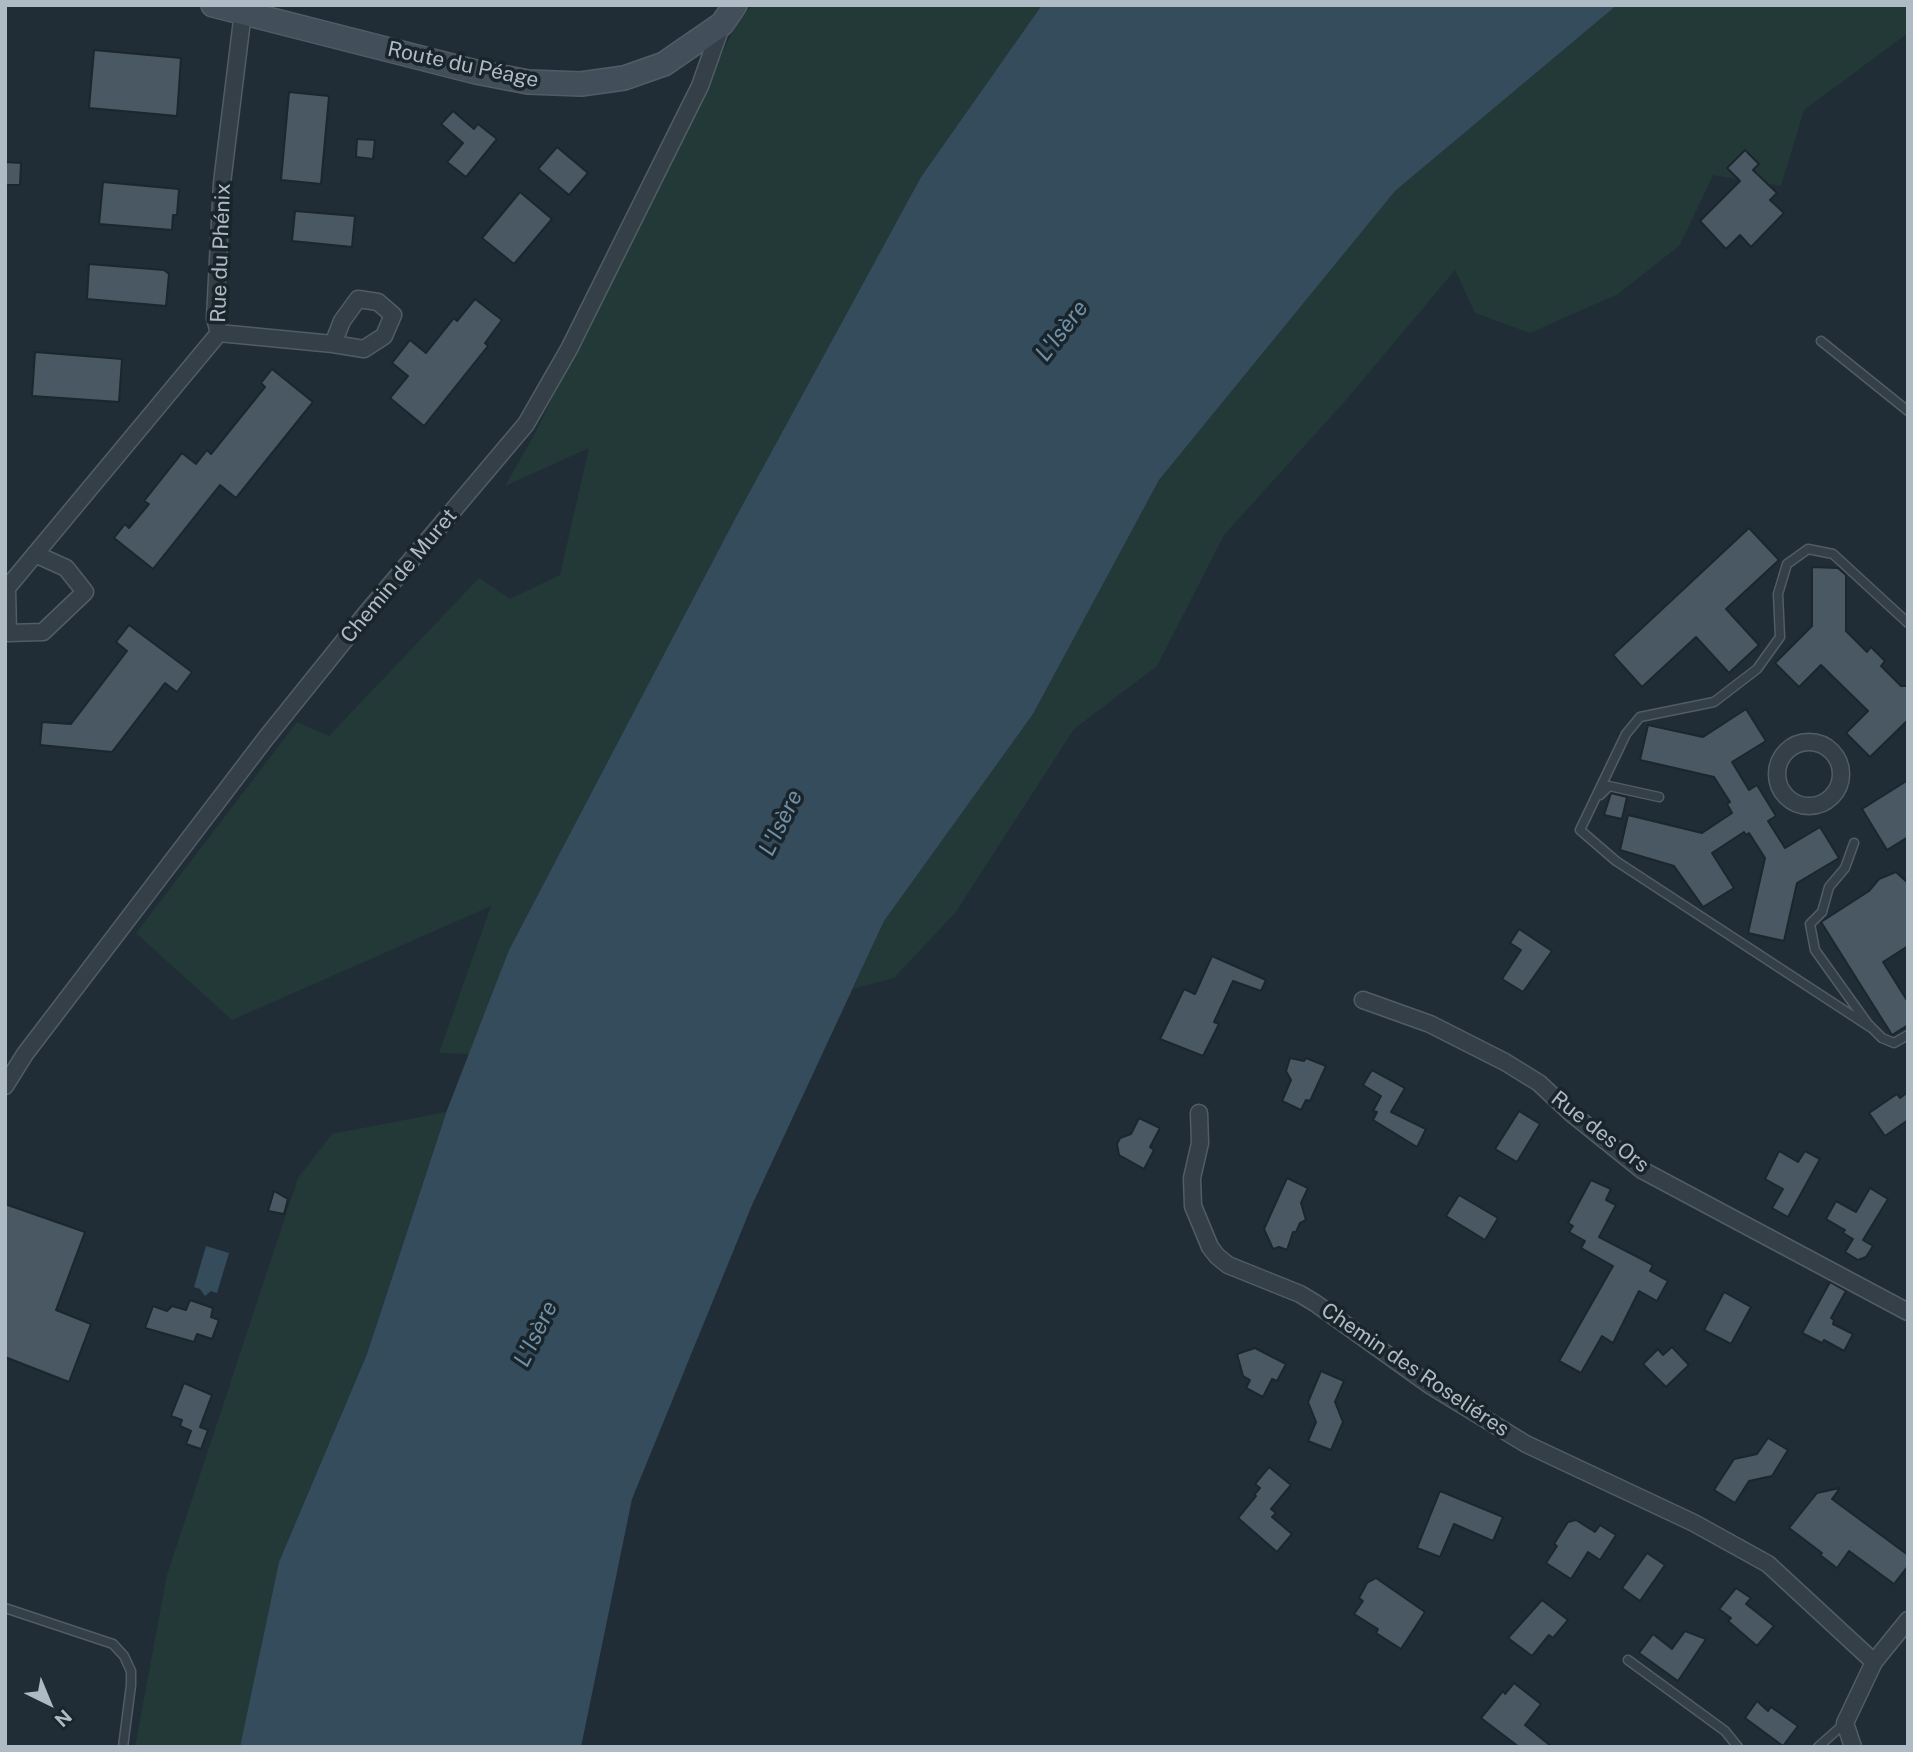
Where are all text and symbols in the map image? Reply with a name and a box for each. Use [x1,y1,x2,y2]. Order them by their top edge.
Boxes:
street label: Route du Péage [385,37,541,93]
street label: Rue du Phénix [206,183,236,323]
water label: L'Isère [1030,295,1094,367]
street label: Chemin de Muret [336,504,462,648]
water label: L'Isère [753,786,809,860]
street label: Rue des Ors [1546,1086,1654,1178]
water label: L'Isère [508,1297,564,1371]
street label: Chemin des Roseliéres [1316,1298,1514,1442]
north arrow [14,1668,84,1738]
text: N [50,1705,76,1731]

